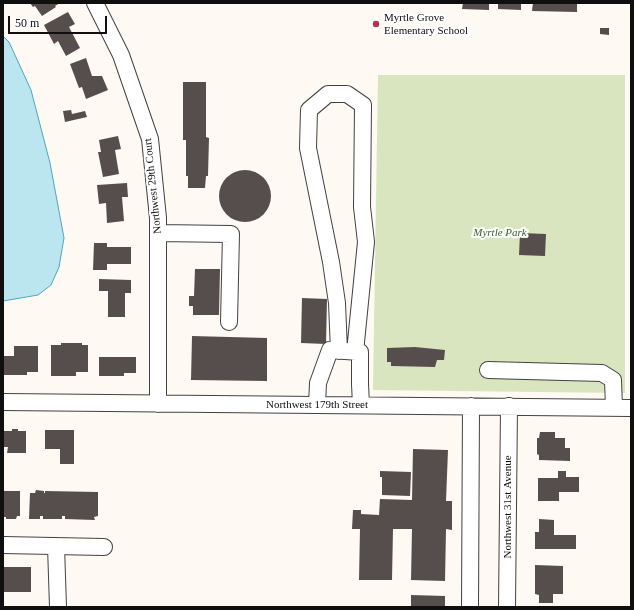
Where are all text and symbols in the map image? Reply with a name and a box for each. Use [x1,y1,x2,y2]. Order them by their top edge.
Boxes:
scale bar [10,8,109,34]
place label: Myrtle Grove Elementary School [384,11,468,37]
text: 50 m [15,16,39,30]
marker: Myrtle Grove Elementary School [371,19,381,29]
street label: Northwest 29th Court [141,138,165,234]
park label: Myrtle Park [473,226,527,240]
street label: Northwest 179th Street [266,398,368,412]
street label: Northwest 31st Avenue [501,455,515,559]

